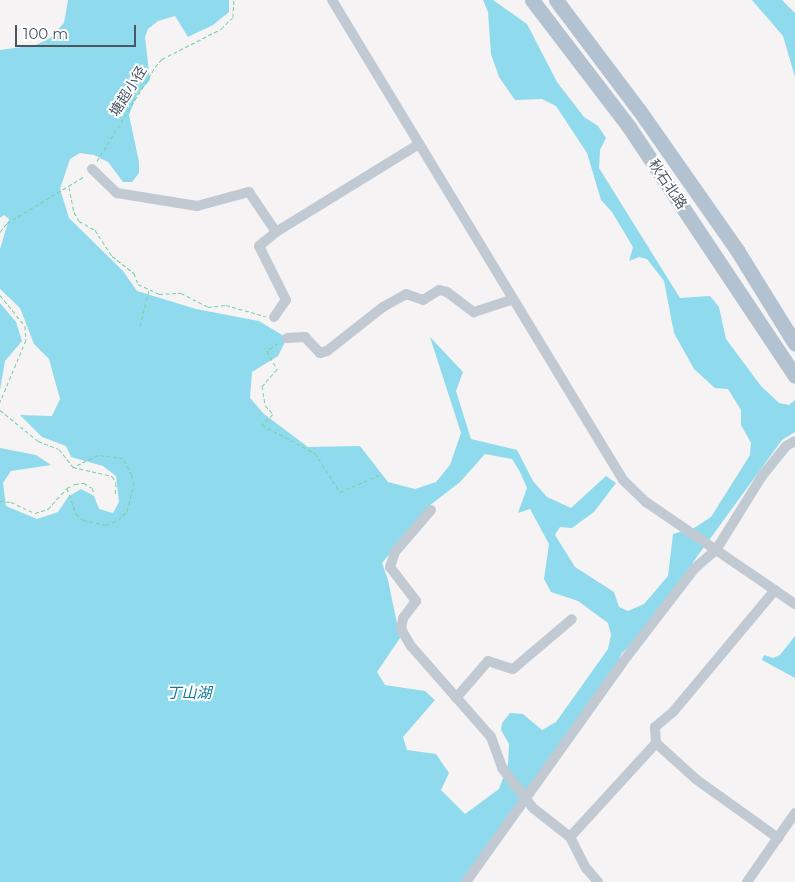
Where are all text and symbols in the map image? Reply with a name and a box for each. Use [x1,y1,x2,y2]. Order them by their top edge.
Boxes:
scale bar [18,15,139,47]
text: 100 m [23,24,68,43]
street label: 塘超小径 [106,63,150,119]
street label: 秋石北路 [645,156,691,212]
water label: 丁山湖 [167,684,211,702]

